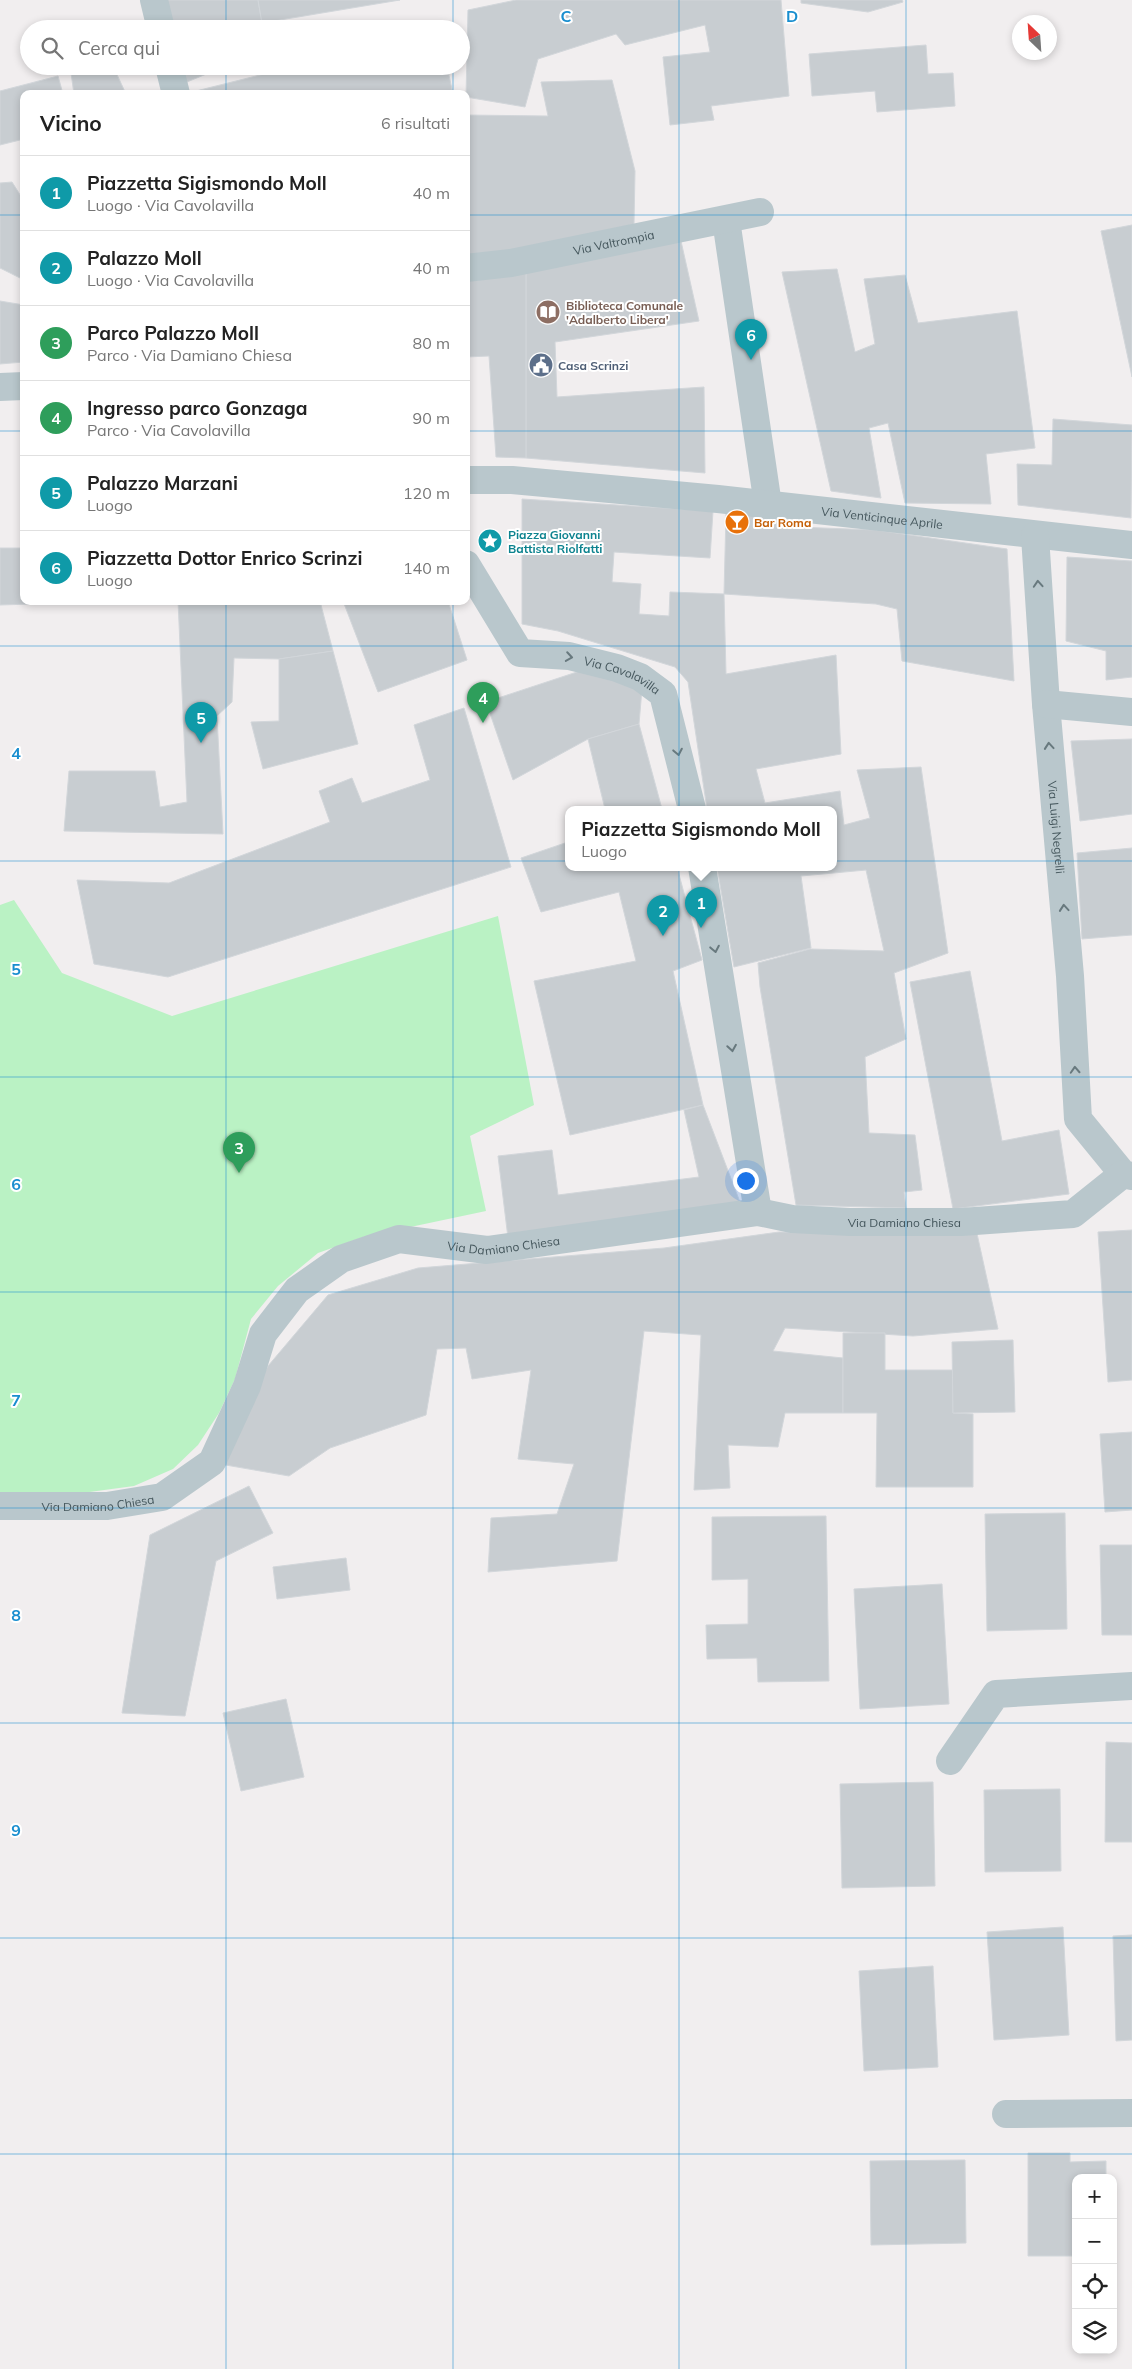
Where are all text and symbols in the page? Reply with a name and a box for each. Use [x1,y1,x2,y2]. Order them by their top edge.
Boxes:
text: C [561,6,572,26]
text: D [786,6,798,26]
north arrow [1012,15,1057,60]
search box [20,20,470,75]
icon: search [38,34,66,62]
text: Cerca qui [78,36,160,60]
text: Vicino [40,110,102,136]
text: 6 risultati [381,113,450,133]
text: Piazzetta Sigismondo Moll [87,171,327,195]
text: 1 [51,183,61,203]
text: 40 m [413,183,450,203]
text: Luogo · Via Cavolavilla [87,195,254,215]
street label: Via Valtrompia [572,226,656,258]
text: Palazzo Moll [87,246,202,270]
text: 2 [51,258,61,278]
text: 40 m [413,258,450,278]
text: Luogo · Via Cavolavilla [87,270,254,290]
place label: Biblioteca Comunale 'Adalberto Libera' [566,298,684,327]
library icon: Biblioteca Comunale 'Adalberto Libera' [535,299,561,325]
pin: 6 [735,319,767,360]
text: Parco Palazzo Moll [87,321,259,345]
text: 3 [51,333,61,353]
text: 80 m [413,333,450,353]
text: Parco · Via Damiano Chiesa [87,345,292,365]
public building icon: Casa Scrinzi [528,352,554,378]
place label: Casa Scrinzi [558,358,629,373]
text: Ingresso parco Gonzaga [87,396,308,420]
text: 4 [51,408,61,428]
text: 90 m [413,408,450,428]
text: Parco · Via Cavolavilla [87,420,251,440]
text: Palazzo Marzani [87,471,238,495]
text: 5 [51,483,61,503]
text: 120 m [403,483,450,503]
text: Luogo [87,495,133,515]
street label: Via Venticinque Aprile [821,503,944,531]
bar icon: Bar Roma [724,509,750,535]
place label: Bar Roma [754,515,811,530]
place label: Piazza Giovanni Battista Riolfatti [508,527,602,556]
place icon: Piazza Giovanni Battista Riolfatti [477,528,503,554]
text: Piazzetta Dottor Enrico Scrinzi [87,546,362,570]
text: 6 [51,558,61,578]
text: 140 m [403,558,450,578]
text: Luogo [87,570,133,590]
one-way arrow [1032,580,1043,588]
one-way arrow [565,651,573,662]
street label: Via Cavolavilla [582,653,663,697]
pin: 4 [467,682,499,723]
pin: 5 [185,702,217,743]
one-way arrow [1044,742,1055,750]
text: 4 [11,743,21,763]
one-way arrow [672,747,683,756]
street label: Via Luigi Negrelli [1045,780,1068,874]
popup [565,806,837,871]
text: Piazzetta Sigismondo Moll [581,817,821,841]
text: Luogo [581,841,627,861]
pin: 1 [685,887,717,928]
pin: 2 [647,895,679,936]
one-way arrow [1058,904,1069,912]
one-way arrow [709,945,719,954]
text: 5 [11,959,21,979]
one-way arrow [726,1045,737,1053]
one-way arrow [1069,1066,1080,1074]
pin: 3 [223,1132,255,1173]
your location [733,1168,759,1194]
text: 6 [11,1174,21,1194]
street label: Via Damiano Chiesa [848,1215,961,1230]
street label: Via Damiano Chiesa [446,1232,561,1258]
text: 7 [11,1390,21,1410]
street label: Via Damiano Chiesa [41,1491,155,1514]
text: 8 [11,1605,21,1625]
text: 9 [11,1820,21,1840]
map controls [1072,2174,1117,2354]
button: + [1072,2174,1117,2219]
button: − [1072,2219,1117,2264]
button: locate [1072,2264,1117,2309]
button: layers [1072,2309,1117,2354]

